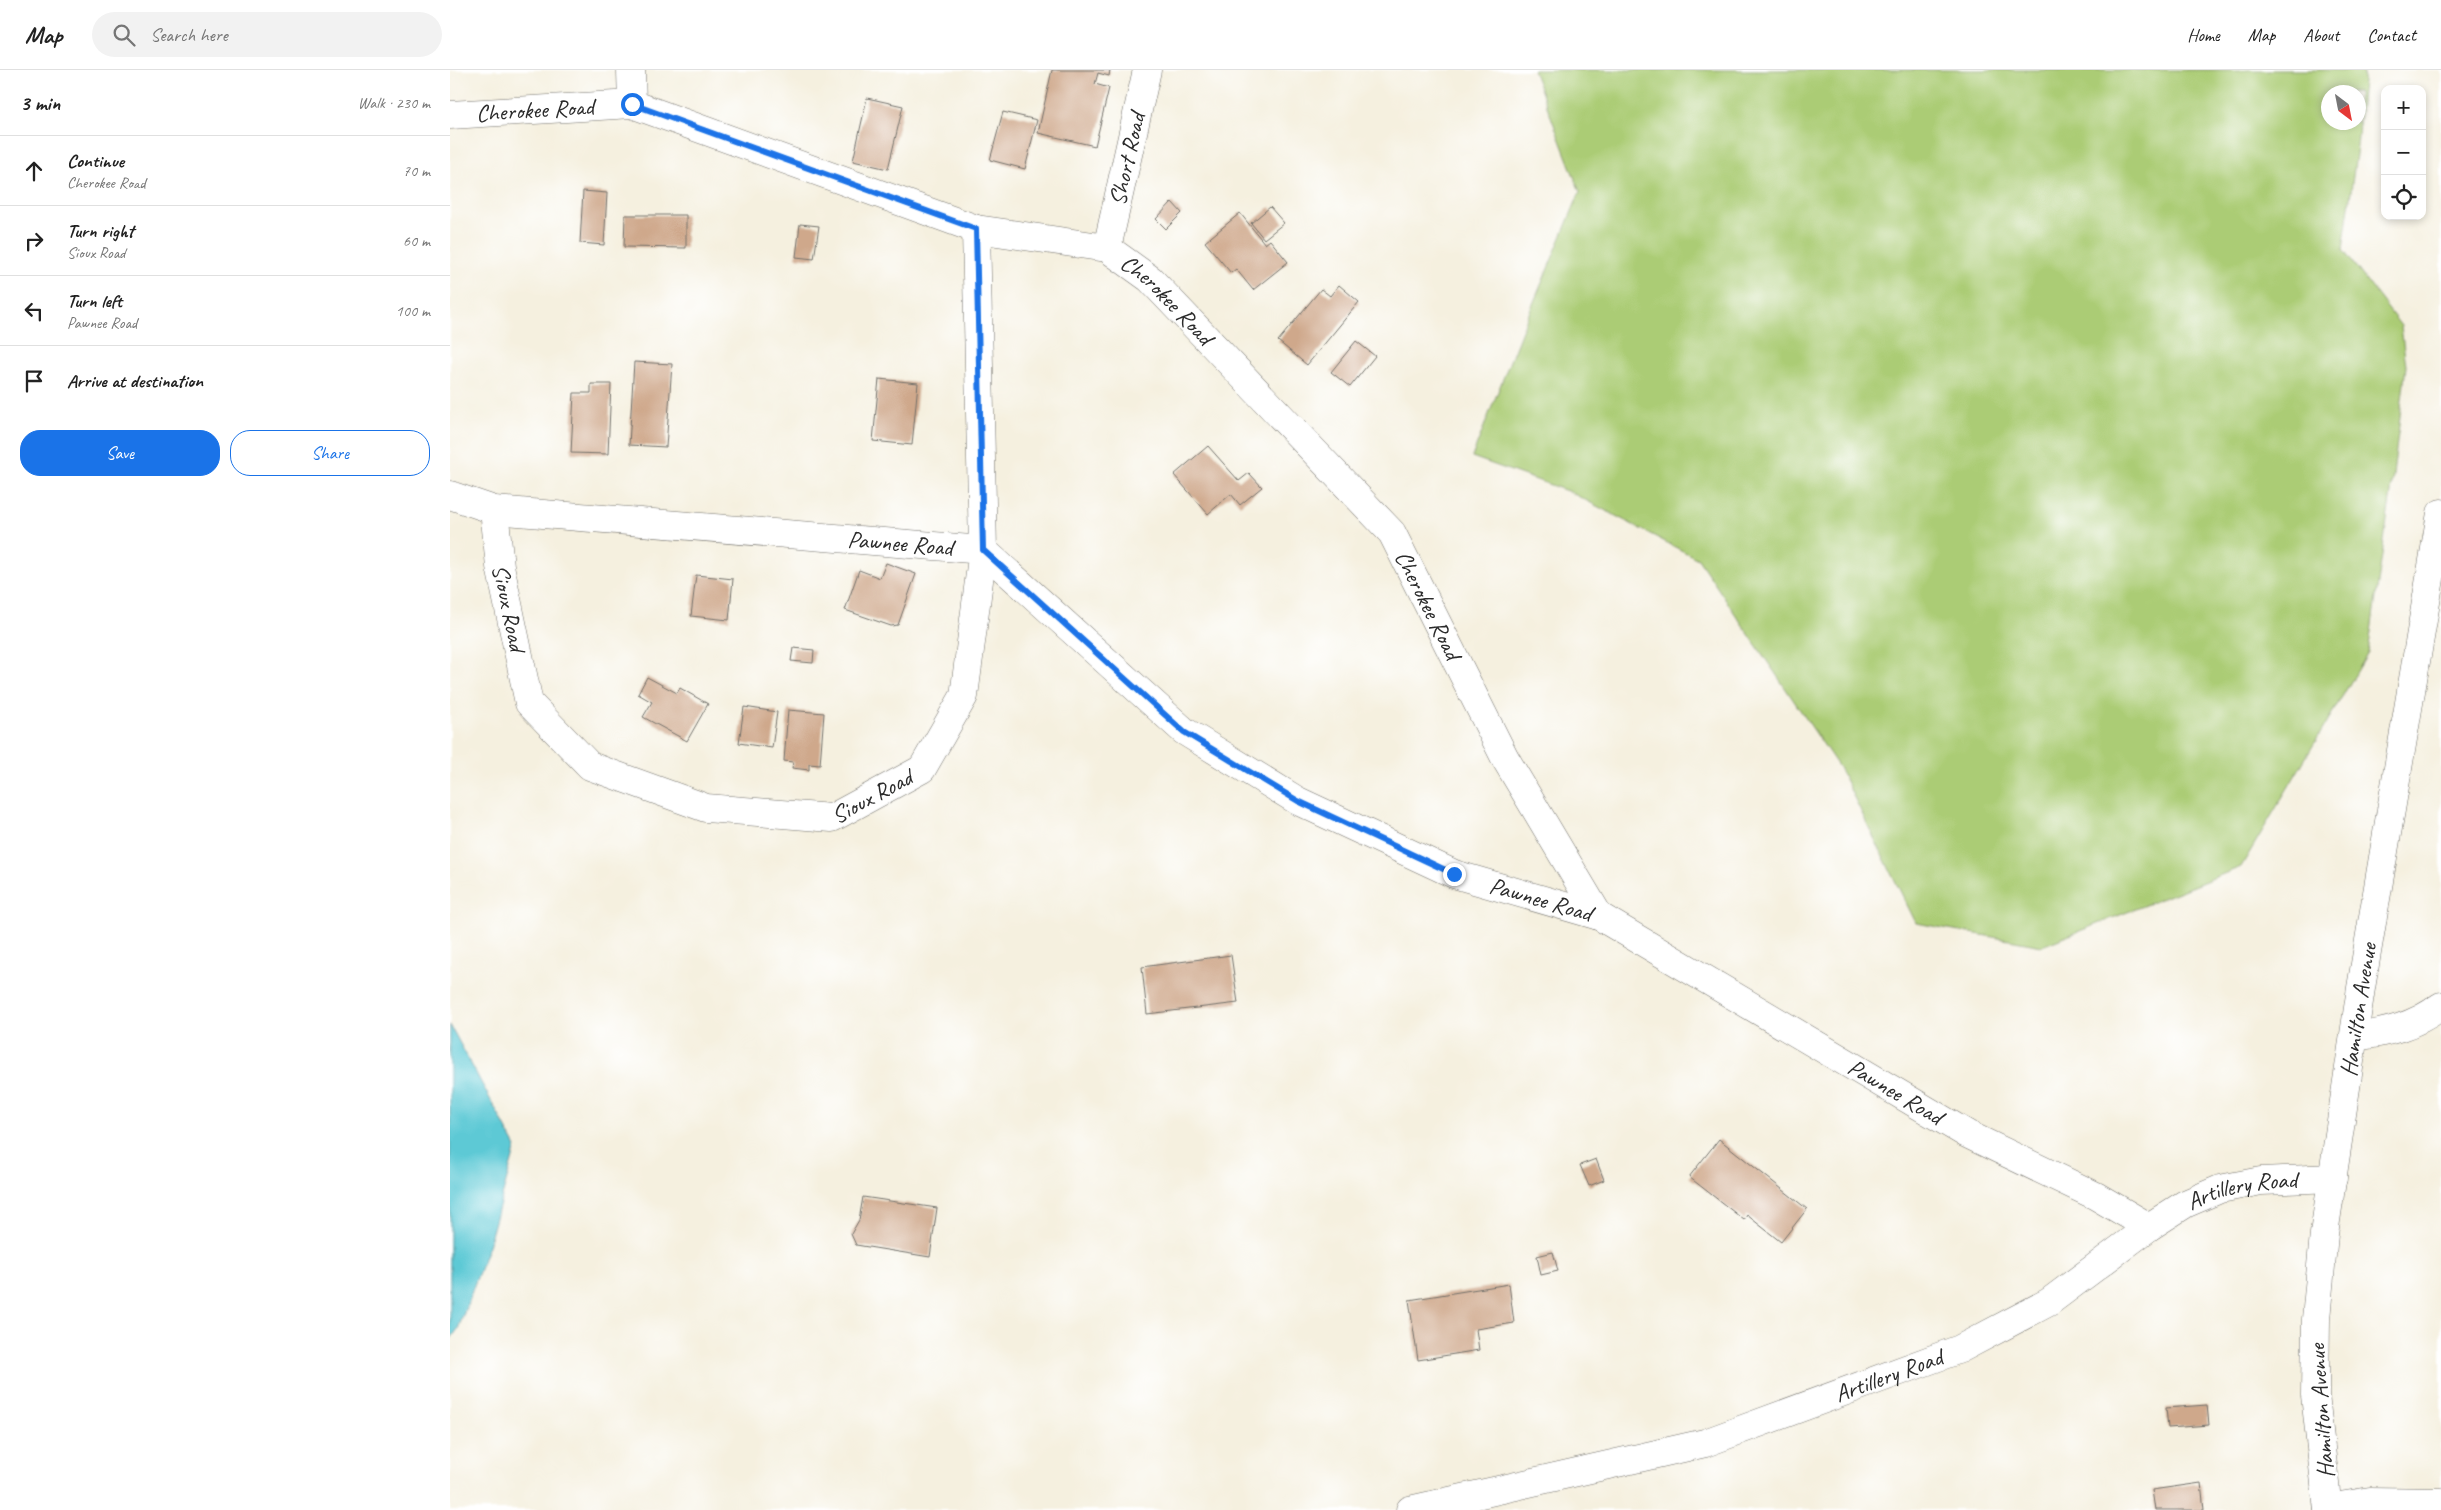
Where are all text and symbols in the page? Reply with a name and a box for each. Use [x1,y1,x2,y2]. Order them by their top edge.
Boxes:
search box [92,12,442,57]
text: Map [25,20,62,50]
icon: search [110,21,138,49]
text: Search here [150,23,228,47]
text: Home [2187,24,2220,46]
text: Map [2248,24,2275,46]
text: About [2303,24,2339,46]
text: Contact [2367,24,2416,46]
north arrow [2321,85,2366,130]
map controls [2381,85,2426,220]
button: + [2381,85,2426,130]
text: 3 min [20,90,60,116]
street label: Cherokee Road [475,91,598,128]
text: Walk · 230 m [358,93,430,113]
route start [621,93,644,116]
street label: Short Road [1102,107,1153,208]
button: − [2381,130,2426,175]
text: Continue [67,149,124,173]
icon: ahead [20,157,48,185]
text: 70 m [403,161,430,181]
text: Cherokee Road [67,173,146,193]
button: locate [2381,175,2426,220]
text: Turn right [67,219,134,243]
icon: right [20,227,48,255]
text: 60 m [403,231,430,251]
text: Sioux Road [67,243,125,263]
street label: Cherokee Road [1115,248,1222,354]
text: Turn left [67,289,122,313]
icon: left [20,297,48,325]
text: 100 m [396,301,430,321]
text: Pawnee Road [67,313,137,333]
icon: arrive [20,367,48,395]
text: Arrive at destination [67,369,203,393]
button: Save [20,430,220,476]
button: Share [230,430,430,476]
street label: Pawnee Road [846,524,957,563]
street label: Cherokee Road [1388,545,1470,668]
street label: Sioux Road [485,562,533,657]
street label: Sioux Road [826,761,920,831]
route end [1443,863,1466,886]
street label: Pawnee Road [1486,870,1599,929]
street label: Hamilton Avenue [2333,939,2384,1078]
street label: Pawnee Road [1842,1052,1951,1133]
street label: Artillery Road [2182,1164,2301,1217]
street label: Artillery Road [1830,1341,1950,1409]
street label: Hamilton Avenue [2301,1341,2341,1479]

